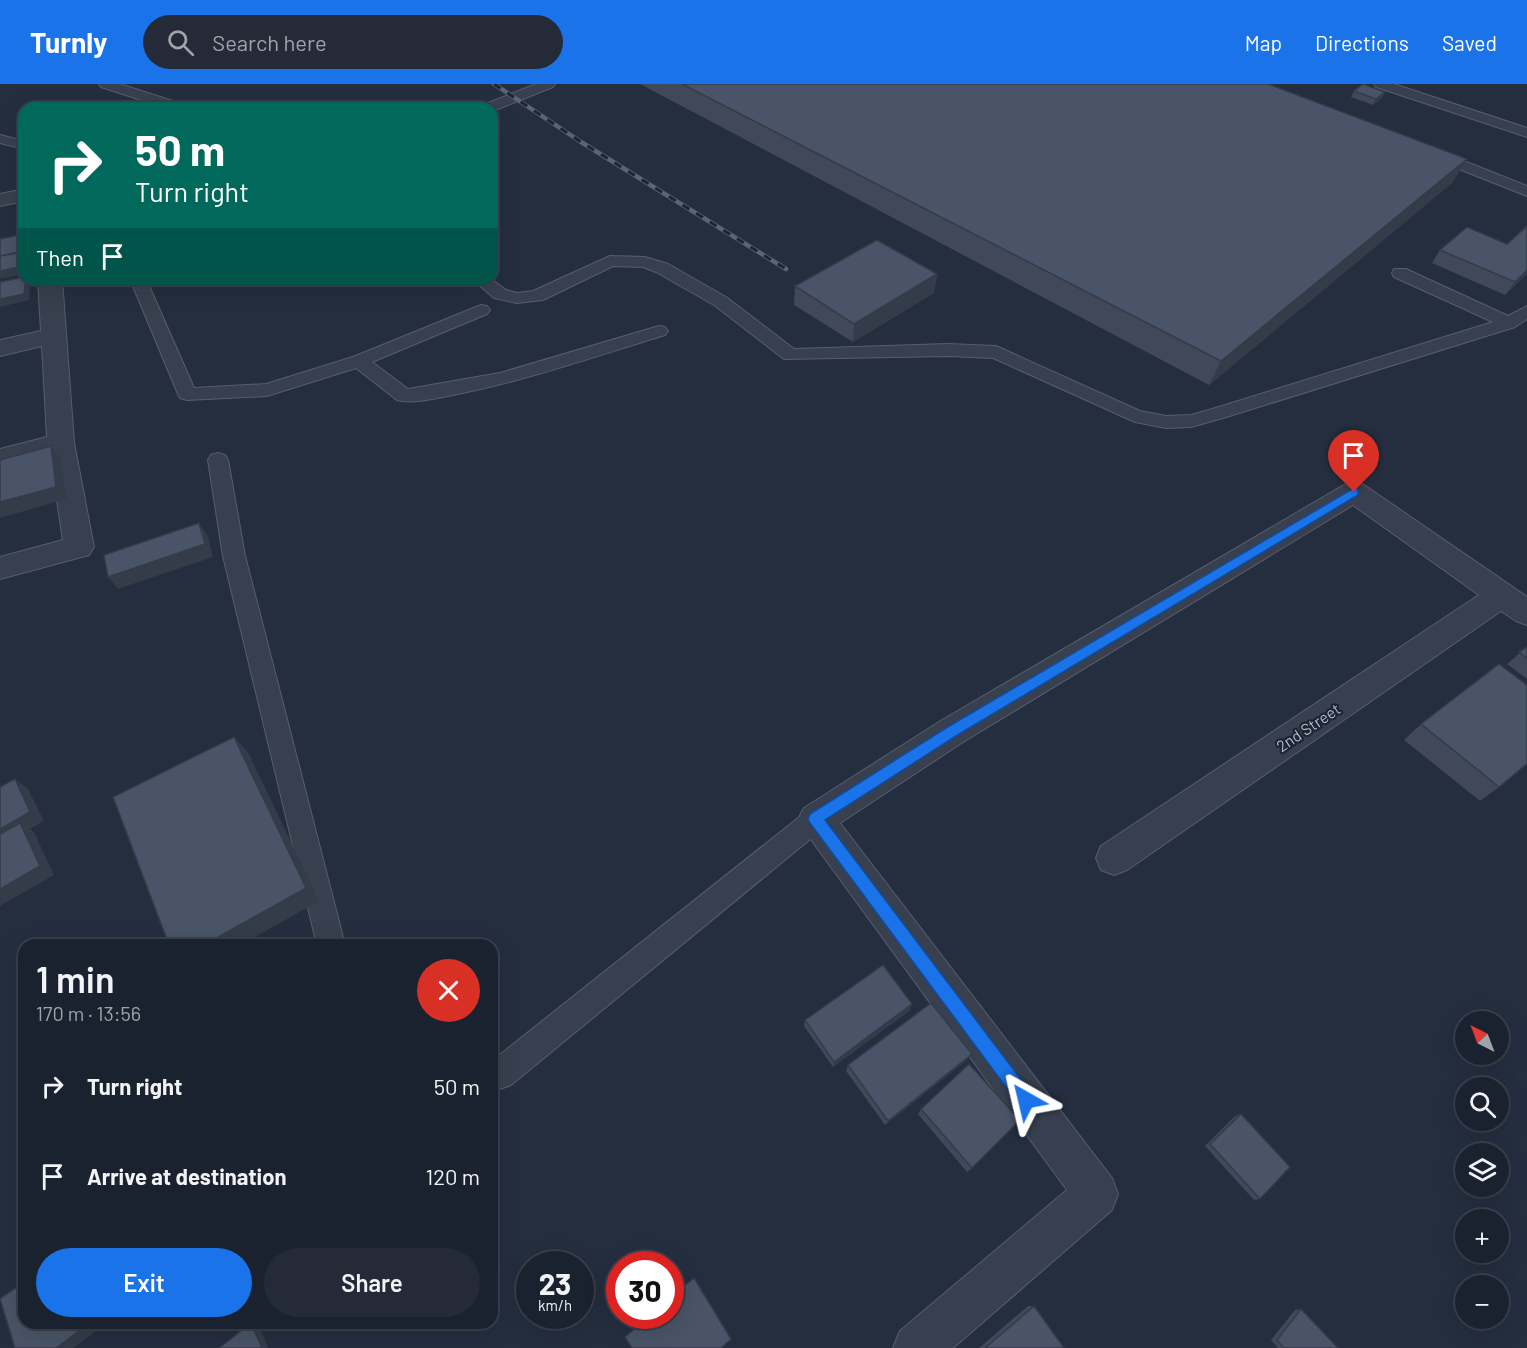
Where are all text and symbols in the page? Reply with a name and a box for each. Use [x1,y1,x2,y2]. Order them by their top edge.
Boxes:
search box [143,15,563,69]
text: Turnly [30,25,107,59]
icon: search [164,26,197,59]
text: Search here [212,29,327,55]
text: Map [1245,30,1282,55]
text: Directions [1315,30,1409,55]
text: Saved [1442,30,1497,55]
text: 50 m [135,124,225,174]
icon: right [36,126,114,204]
text: Turn right [135,175,249,207]
icon: arrive [96,240,129,273]
text: Then [36,244,84,270]
pin [1328,430,1379,492]
icon: arrive [1337,439,1370,472]
street label: 2nd Street [1273,699,1343,755]
text: 1 min [36,957,115,1000]
button: close [417,959,480,1022]
text: 170 m · 13:56 [36,1001,141,1025]
north arrow [1455,1011,1509,1065]
map controls [1455,1011,1509,1329]
position arrow [994,1068,1058,1132]
icon: right [36,1070,69,1103]
text: Turn right [87,1073,182,1099]
text: 50 m [434,1073,480,1099]
button: search [1455,1077,1509,1131]
button: layers [1455,1143,1509,1197]
icon: arrive [36,1160,69,1193]
text: Arrive at destination [87,1163,286,1189]
text: 120 m [425,1163,480,1189]
button: + [1455,1209,1509,1263]
button: Exit [36,1248,252,1317]
button: Share [264,1248,480,1317]
speed limit sign: 30 [606,1251,684,1329]
text: 23 [539,1265,571,1301]
button: − [1455,1275,1509,1329]
text: km/h [538,1296,572,1314]

